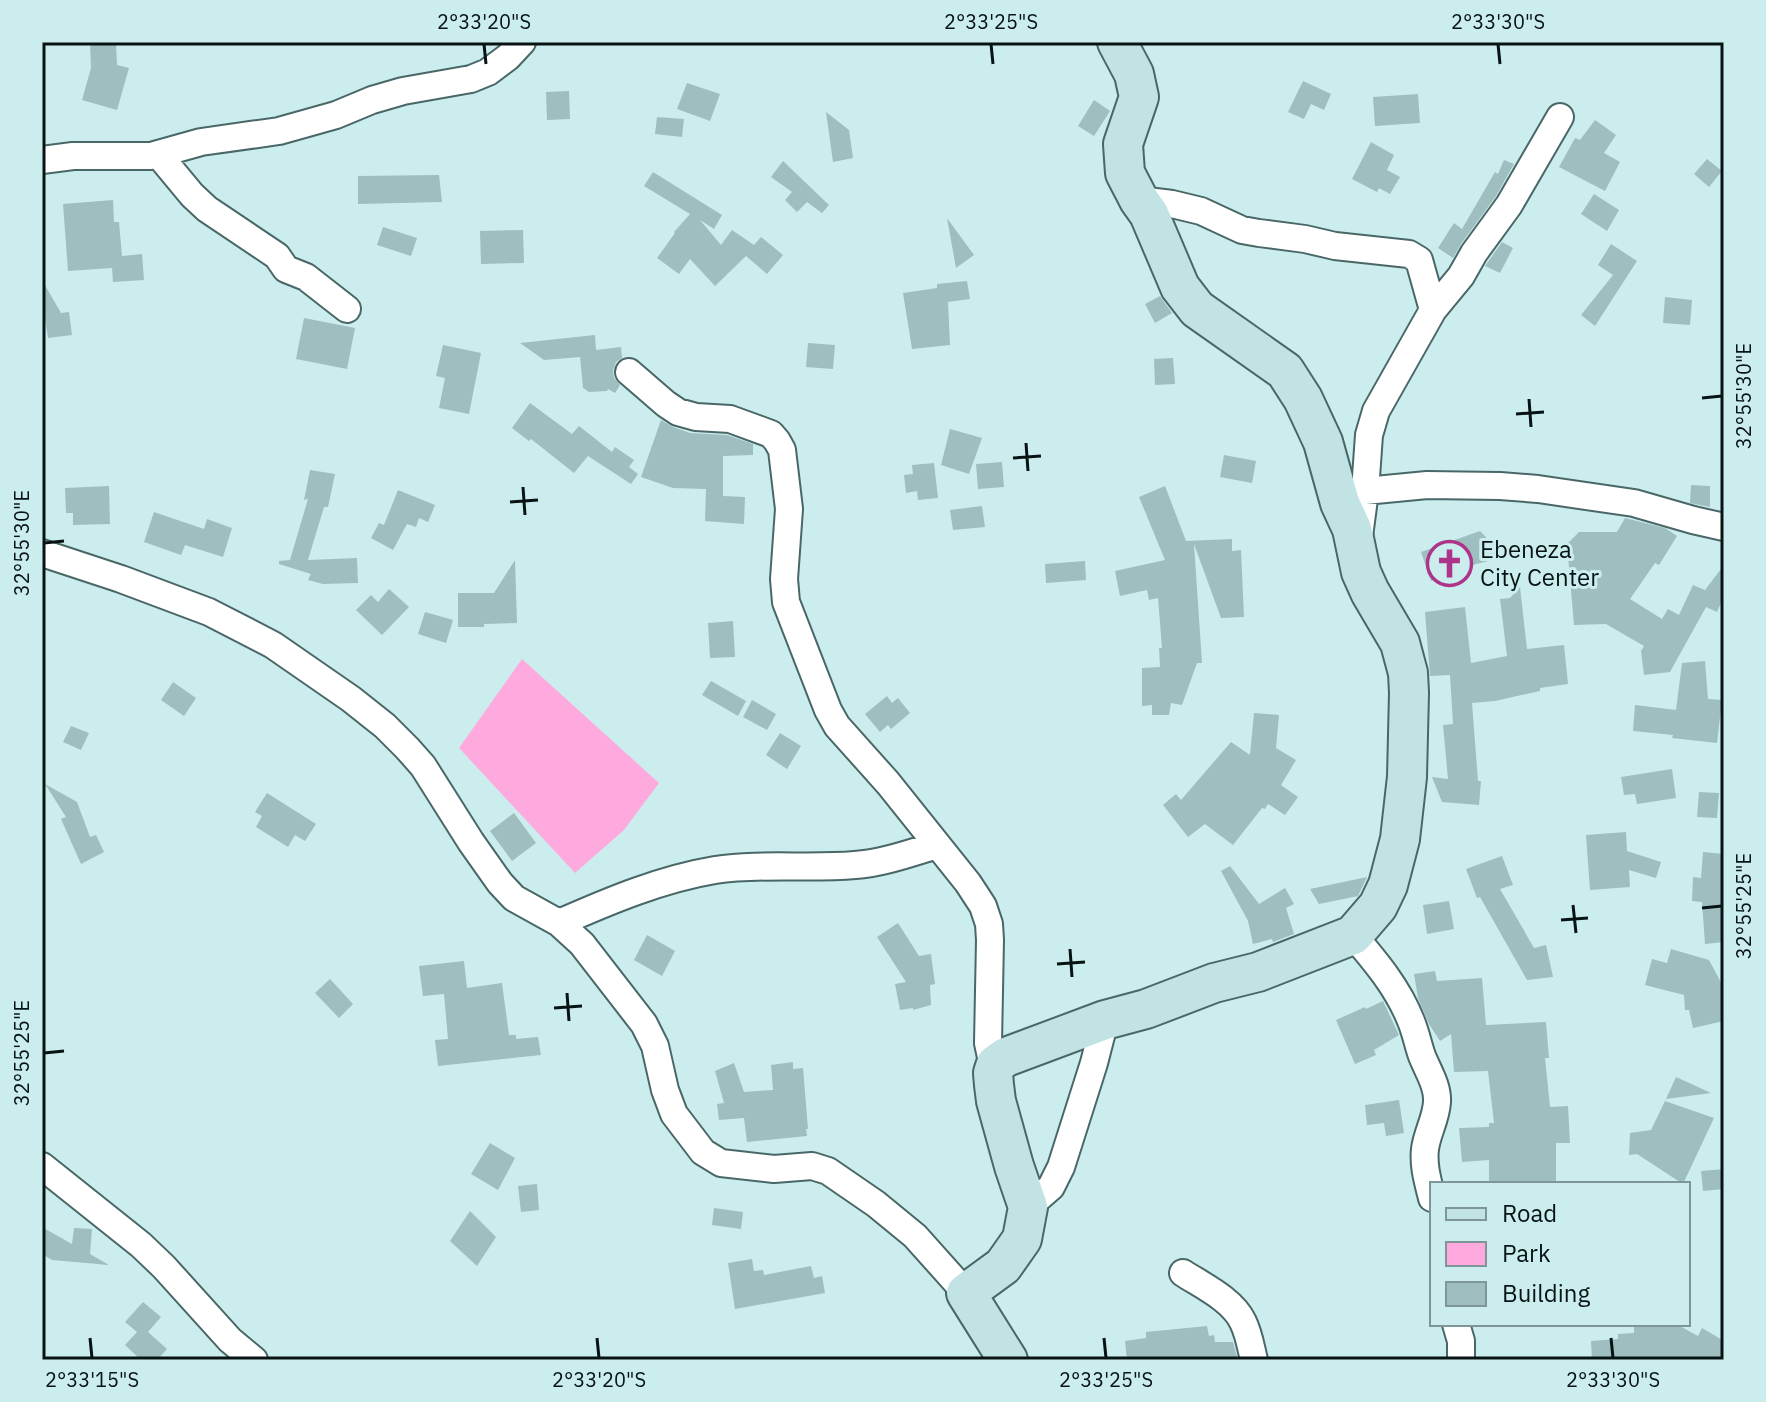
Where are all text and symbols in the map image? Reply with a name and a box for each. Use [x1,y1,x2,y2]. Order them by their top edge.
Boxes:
text: 2°33'20"S [437,8,531,35]
text: 2°33'25"S [944,8,1038,35]
text: 2°33'30"S [1451,8,1545,35]
text: 32°55'30"E [1730,343,1757,449]
text: 32°55'30"E [8,490,35,596]
place label: Ebeneza City Center [1480,533,1599,593]
church icon: Ebeneza City Center [1425,540,1473,588]
text: 32°55'25"E [1730,853,1757,959]
text: 32°55'25"E [8,1000,35,1106]
legend [1430,1182,1690,1326]
text: Road [1502,1197,1557,1229]
text: Park [1502,1237,1551,1269]
text: Building [1502,1277,1590,1309]
text: 2°33'15"S [45,1366,139,1393]
text: 2°33'20"S [552,1366,646,1393]
text: 2°33'25"S [1059,1366,1153,1393]
text: 2°33'30"S [1566,1366,1660,1393]

